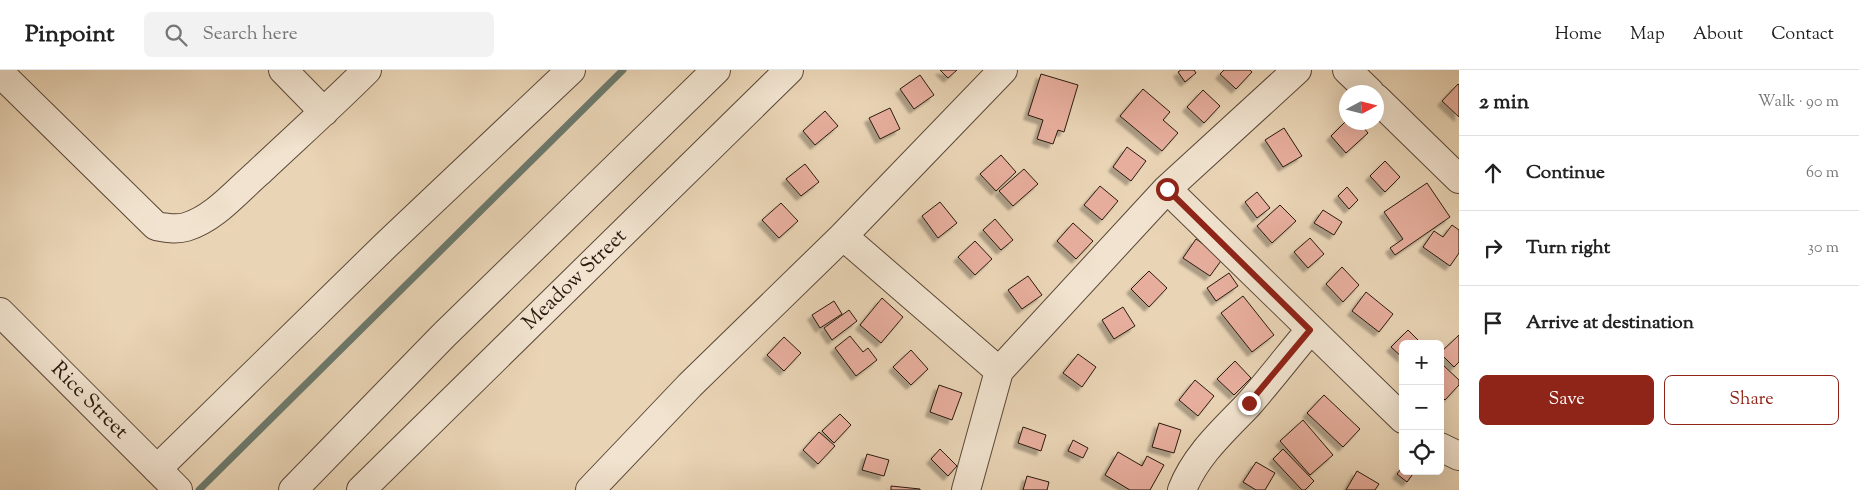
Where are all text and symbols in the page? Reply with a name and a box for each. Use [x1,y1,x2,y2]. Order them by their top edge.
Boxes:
search box [144,12,494,57]
text: Pinpoint [25,18,114,52]
icon: search [162,21,190,49]
text: Search here [202,21,298,48]
text: Home [1555,22,1602,48]
text: Map [1630,22,1665,48]
text: About [1693,22,1743,48]
text: Contact [1771,22,1834,48]
north arrow [1339,85,1384,130]
text: 2 min [1479,88,1529,118]
text: Walk · 90 m [1758,91,1839,114]
icon: ahead [1479,159,1507,187]
text: Continue [1526,160,1605,187]
text: 60 m [1806,162,1839,185]
route start [1156,178,1179,201]
street label: Meadow Street [516,222,634,338]
icon: right [1479,234,1507,262]
text: Turn right [1526,235,1610,262]
text: 30 m [1808,237,1839,260]
icon: arrive [1479,309,1507,337]
text: Arrive at destination [1526,310,1694,337]
map controls [1399,340,1444,475]
button: + [1399,340,1444,385]
street label: Rice Street [43,355,135,447]
button: Save [1479,375,1654,425]
button: Share [1664,375,1839,425]
button: − [1399,385,1444,430]
route end [1238,392,1261,415]
button: locate [1399,430,1444,475]

